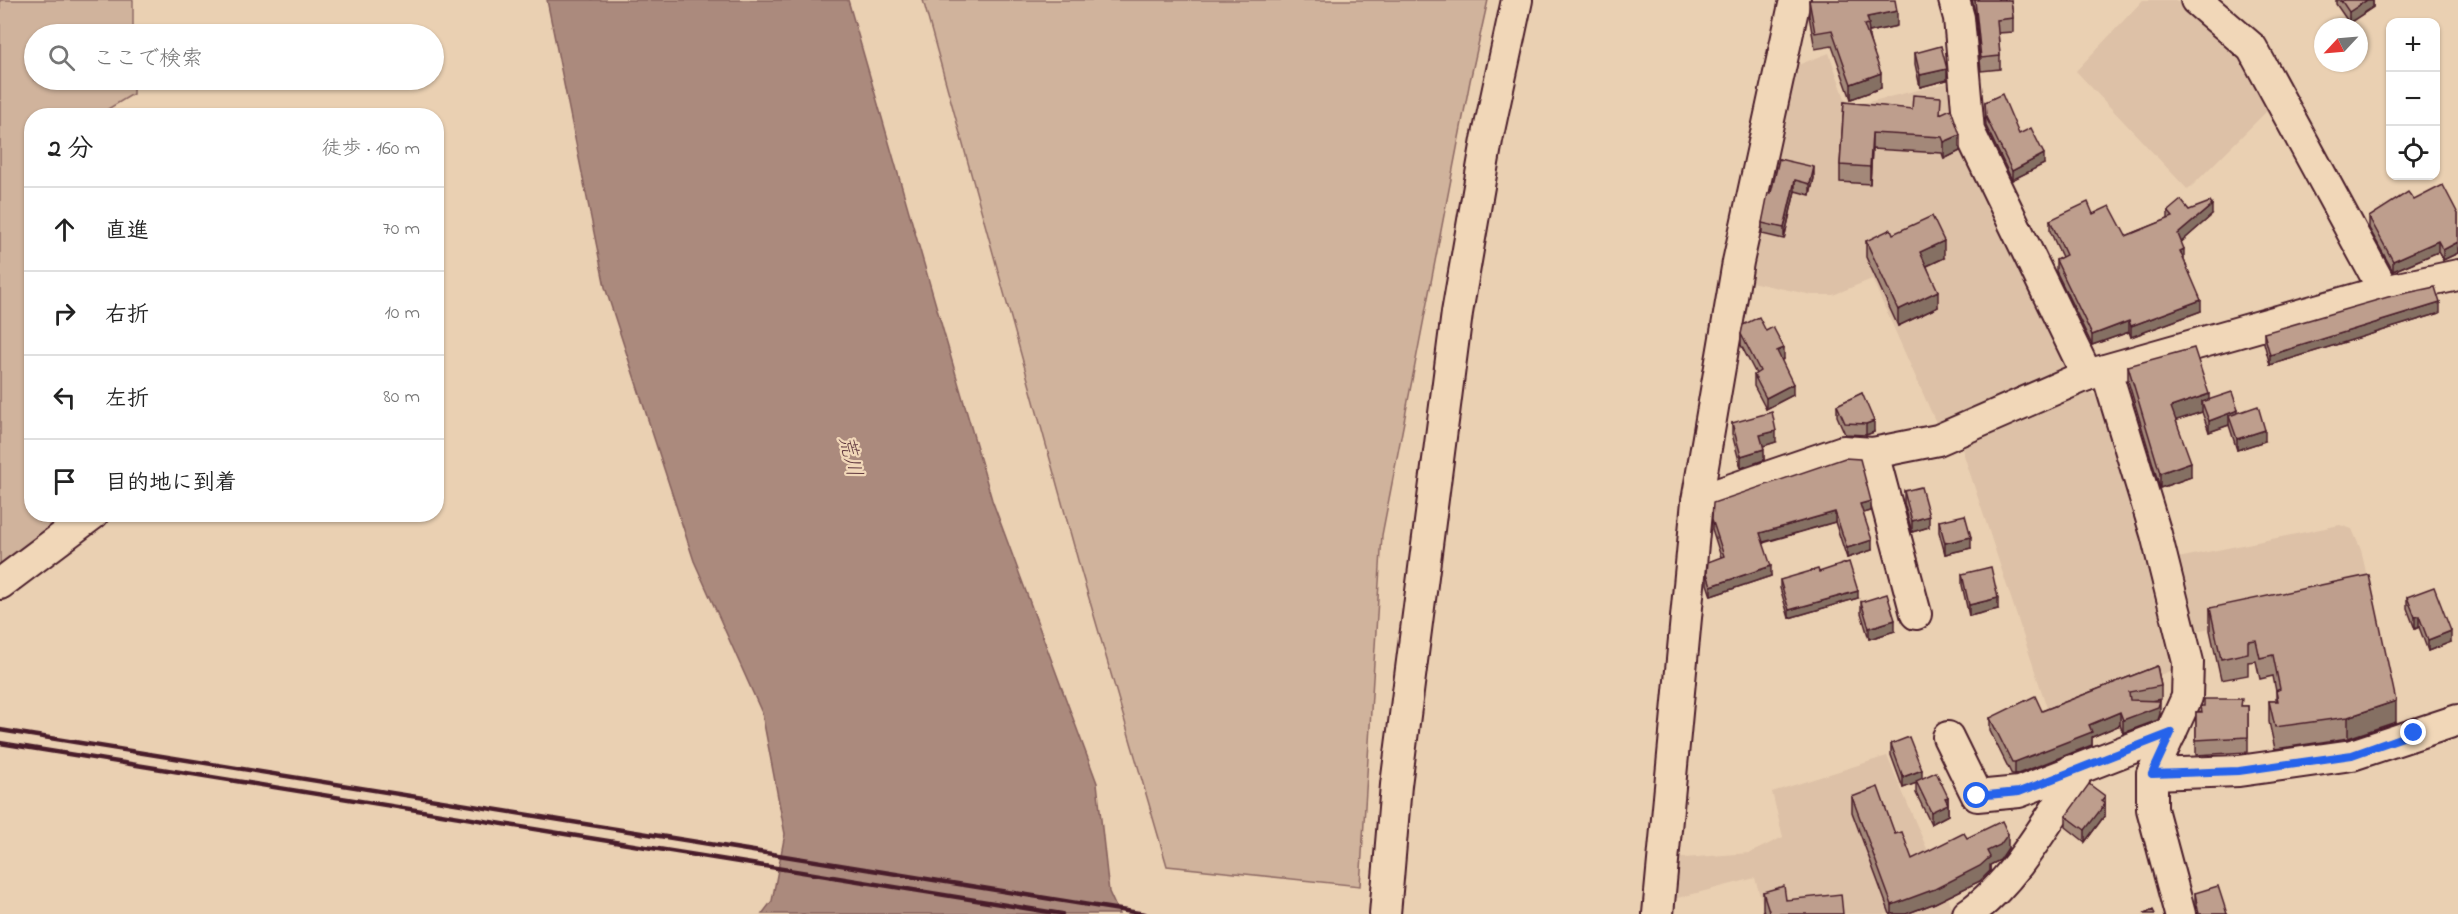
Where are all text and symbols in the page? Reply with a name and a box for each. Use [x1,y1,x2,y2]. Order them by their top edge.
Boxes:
north arrow [2314,18,2368,72]
map controls [2386,18,2440,180]
button: + [2386,18,2440,72]
search box [24,24,444,90]
icon: search [45,41,78,74]
text: ここで検索 [93,44,203,76]
button: − [2386,72,2440,126]
button: locate [2386,126,2440,180]
text: 2 分 [48,131,93,169]
text: 徒歩 · 160 m [321,135,420,164]
icon: ahead [48,213,81,246]
text: 70 m [383,215,420,244]
text: 直進 [105,216,149,248]
icon: right [48,297,81,330]
text: 10 m [384,299,420,328]
text: 右折 [105,300,149,332]
icon: left [48,381,81,414]
text: 80 m [383,383,420,412]
text: 左折 [105,384,149,416]
water label: 荒川 [830,433,868,480]
icon: arrive [48,465,81,498]
text: 目的地に到着 [105,468,237,500]
route end [2400,719,2426,745]
route start [1963,782,1989,808]

